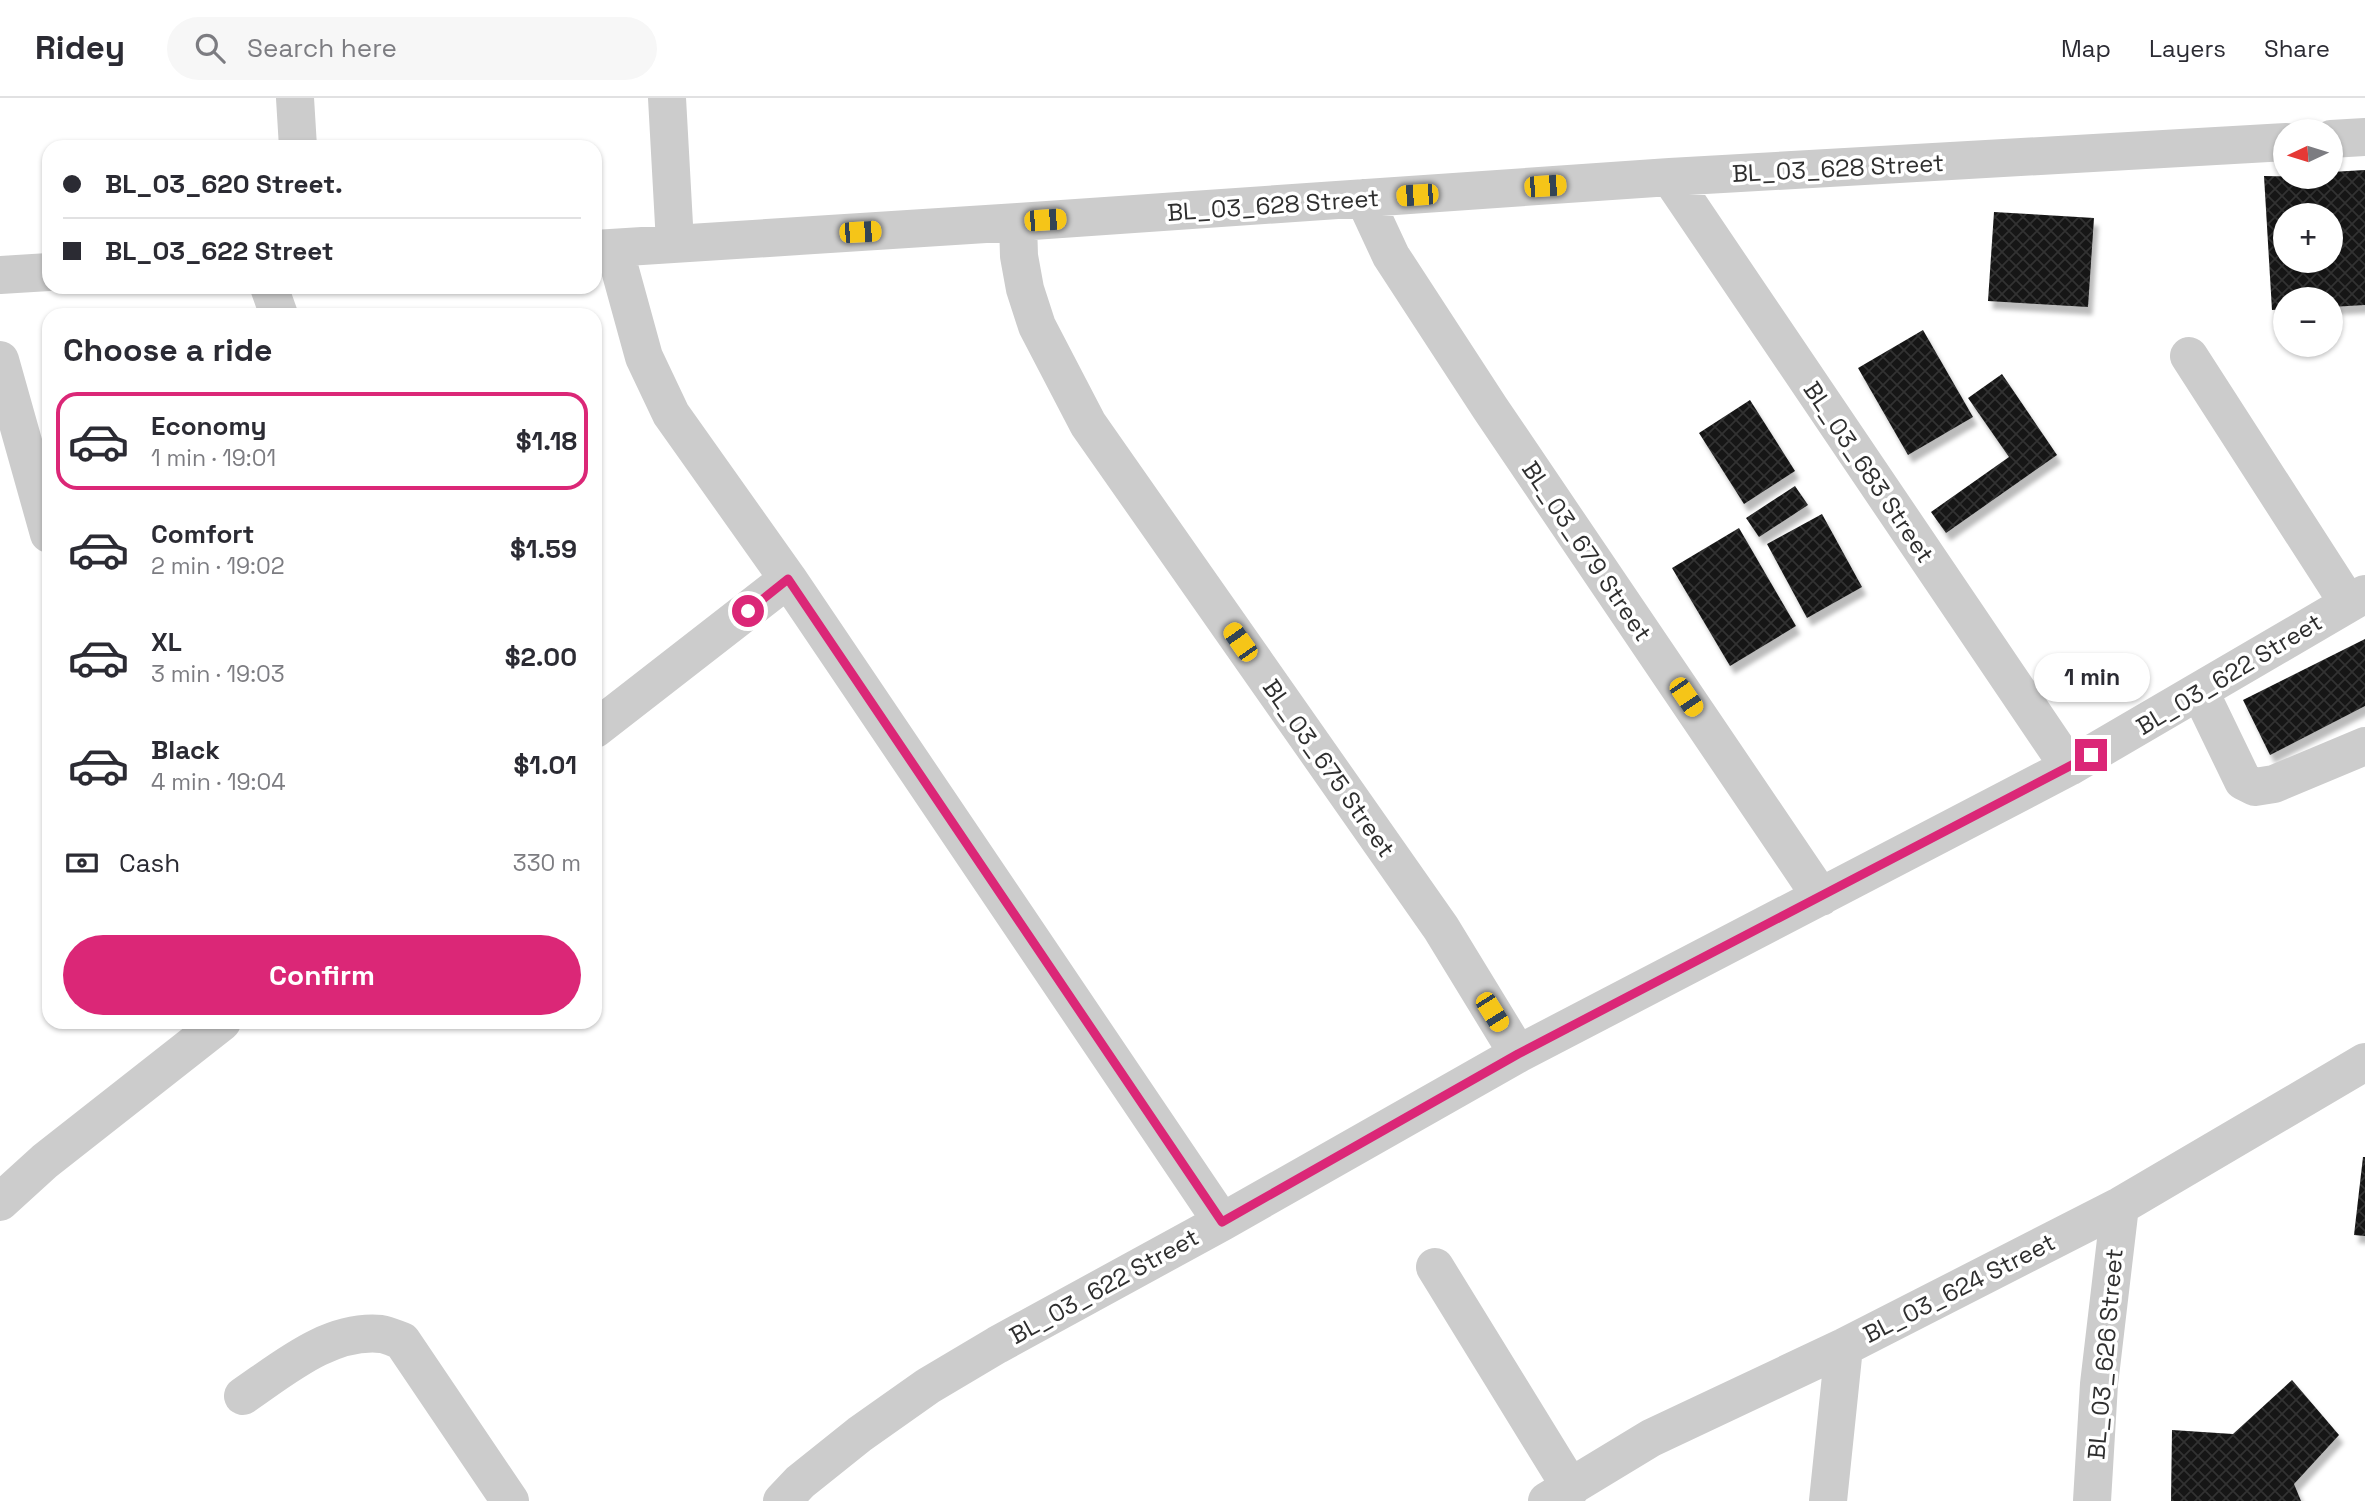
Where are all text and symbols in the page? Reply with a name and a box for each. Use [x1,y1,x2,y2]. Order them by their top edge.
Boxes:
search box [167,17,657,80]
text: Ridey [35,27,125,69]
icon: search [191,29,229,67]
text: Search here [247,31,397,65]
text: Map [2061,33,2111,64]
text: Layers [2149,33,2226,64]
text: Share [2264,33,2330,64]
north arrow [2273,119,2343,189]
map controls [2273,119,2343,357]
street label: BL_03_628 Street [1731,147,1945,189]
text: BL_03_620 Street. [105,167,343,201]
car [1524,174,1567,198]
street label: BL_03_628 Street [1166,182,1380,228]
car [1396,183,1439,207]
button: + [2273,203,2343,273]
car [1024,208,1067,232]
car [839,220,882,244]
text: BL_03_622 Street [105,234,334,268]
button: − [2273,287,2343,357]
text: Choose a ride [63,330,273,370]
street label: BL_03_683 Street [1797,375,1941,569]
text: Economy [151,409,267,443]
icon: car [67,410,130,473]
text: $1.18 [516,424,577,458]
text: 1 min · 19:01 [151,443,276,473]
street label: BL_03_679 Street [1515,455,1659,647]
text: Comfort [151,517,254,551]
icon: car [67,518,130,581]
text: $1.59 [510,532,577,566]
text: 2 min · 19:02 [151,551,285,581]
route start [732,595,764,627]
street label: BL_03_622 Street [2130,606,2328,742]
car [1220,619,1261,665]
text: XL [151,625,182,659]
icon: car [67,626,130,689]
text: $2.00 [505,640,577,674]
callout: 1 min [2033,654,2149,702]
text: 3 min · 19:03 [151,659,285,689]
text: 1 min [2064,662,2120,692]
street label: BL_03_675 Street [1256,673,1402,863]
car [1666,674,1707,720]
text: Black [151,733,220,767]
icon: car [67,734,130,797]
route end [2075,739,2107,771]
text: $1.01 [513,748,577,782]
text: 4 min · 19:04 [151,767,286,797]
icon: cash [63,844,101,882]
text: Cash [119,846,180,880]
text: 330 m [513,848,581,878]
button: Confirm [63,935,581,1015]
car [1472,989,1513,1035]
street label: BL_03_622 Street [1004,1221,1204,1351]
street label: BL_03_624 Street [1858,1226,2060,1350]
street label: BL_03_626 Street [2080,1247,2130,1461]

